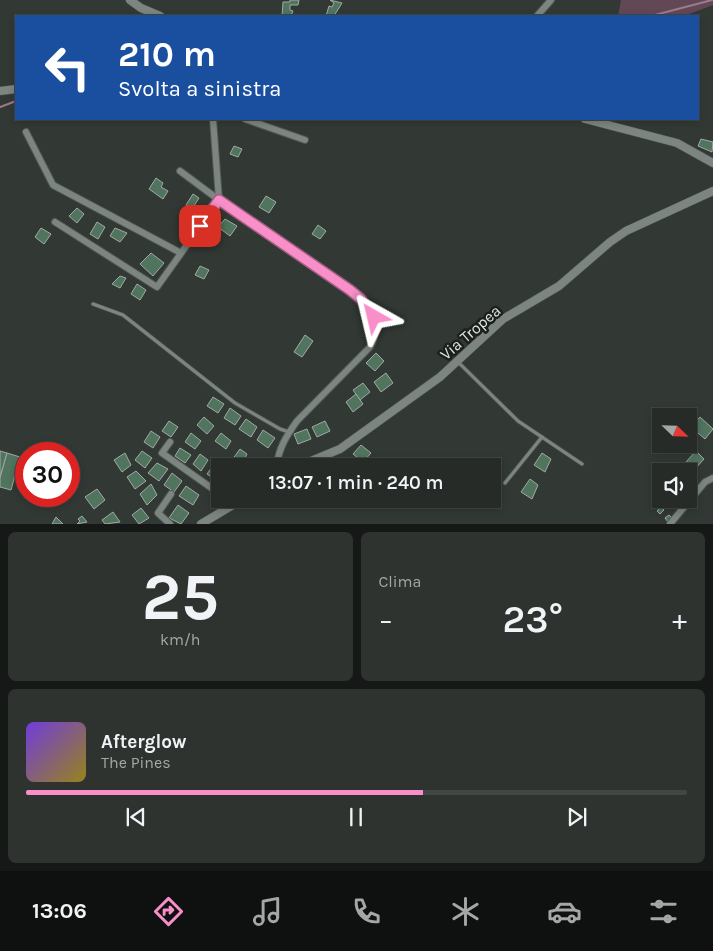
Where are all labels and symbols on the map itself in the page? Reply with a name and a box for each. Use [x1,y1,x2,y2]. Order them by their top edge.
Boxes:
pin [179,205,221,247]
position arrow [347,290,399,342]
street label: Via Tropea [436,301,505,364]
north arrow [652,408,698,452]
speed limit sign: 30 [15,442,80,507]

